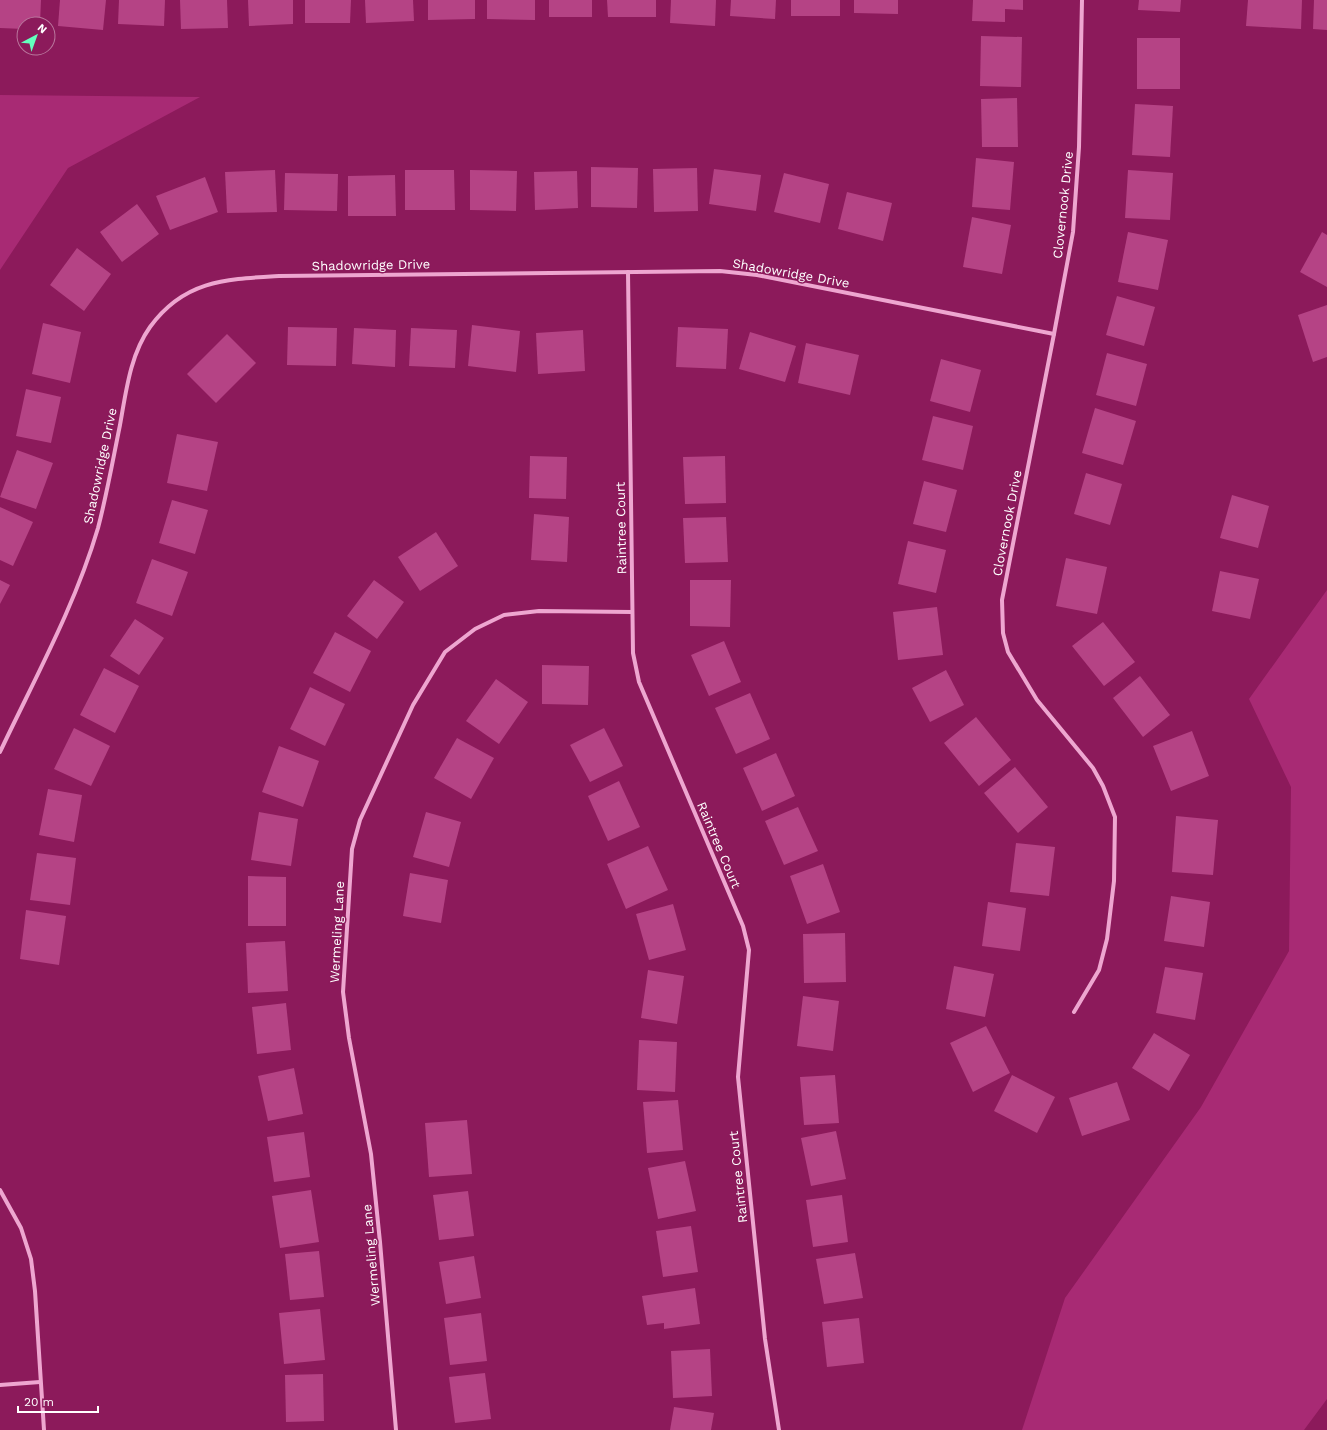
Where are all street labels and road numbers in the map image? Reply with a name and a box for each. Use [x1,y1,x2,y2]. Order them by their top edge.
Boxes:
street label: Clovernook Drive [1050,151,1076,259]
street label: Shadowridge Drive [731,255,851,291]
street label: Shadowridge Drive [312,256,430,274]
street label: Shadowridge Drive [80,407,120,525]
street label: Clovernook Drive [989,469,1025,577]
street label: Raintree Court [613,481,629,574]
street label: Raintree Court [694,799,744,891]
street label: Wermeling Lane [327,881,347,983]
street label: Raintree Court [726,1130,750,1224]
street label: Wermeling Lane [359,1203,383,1307]

